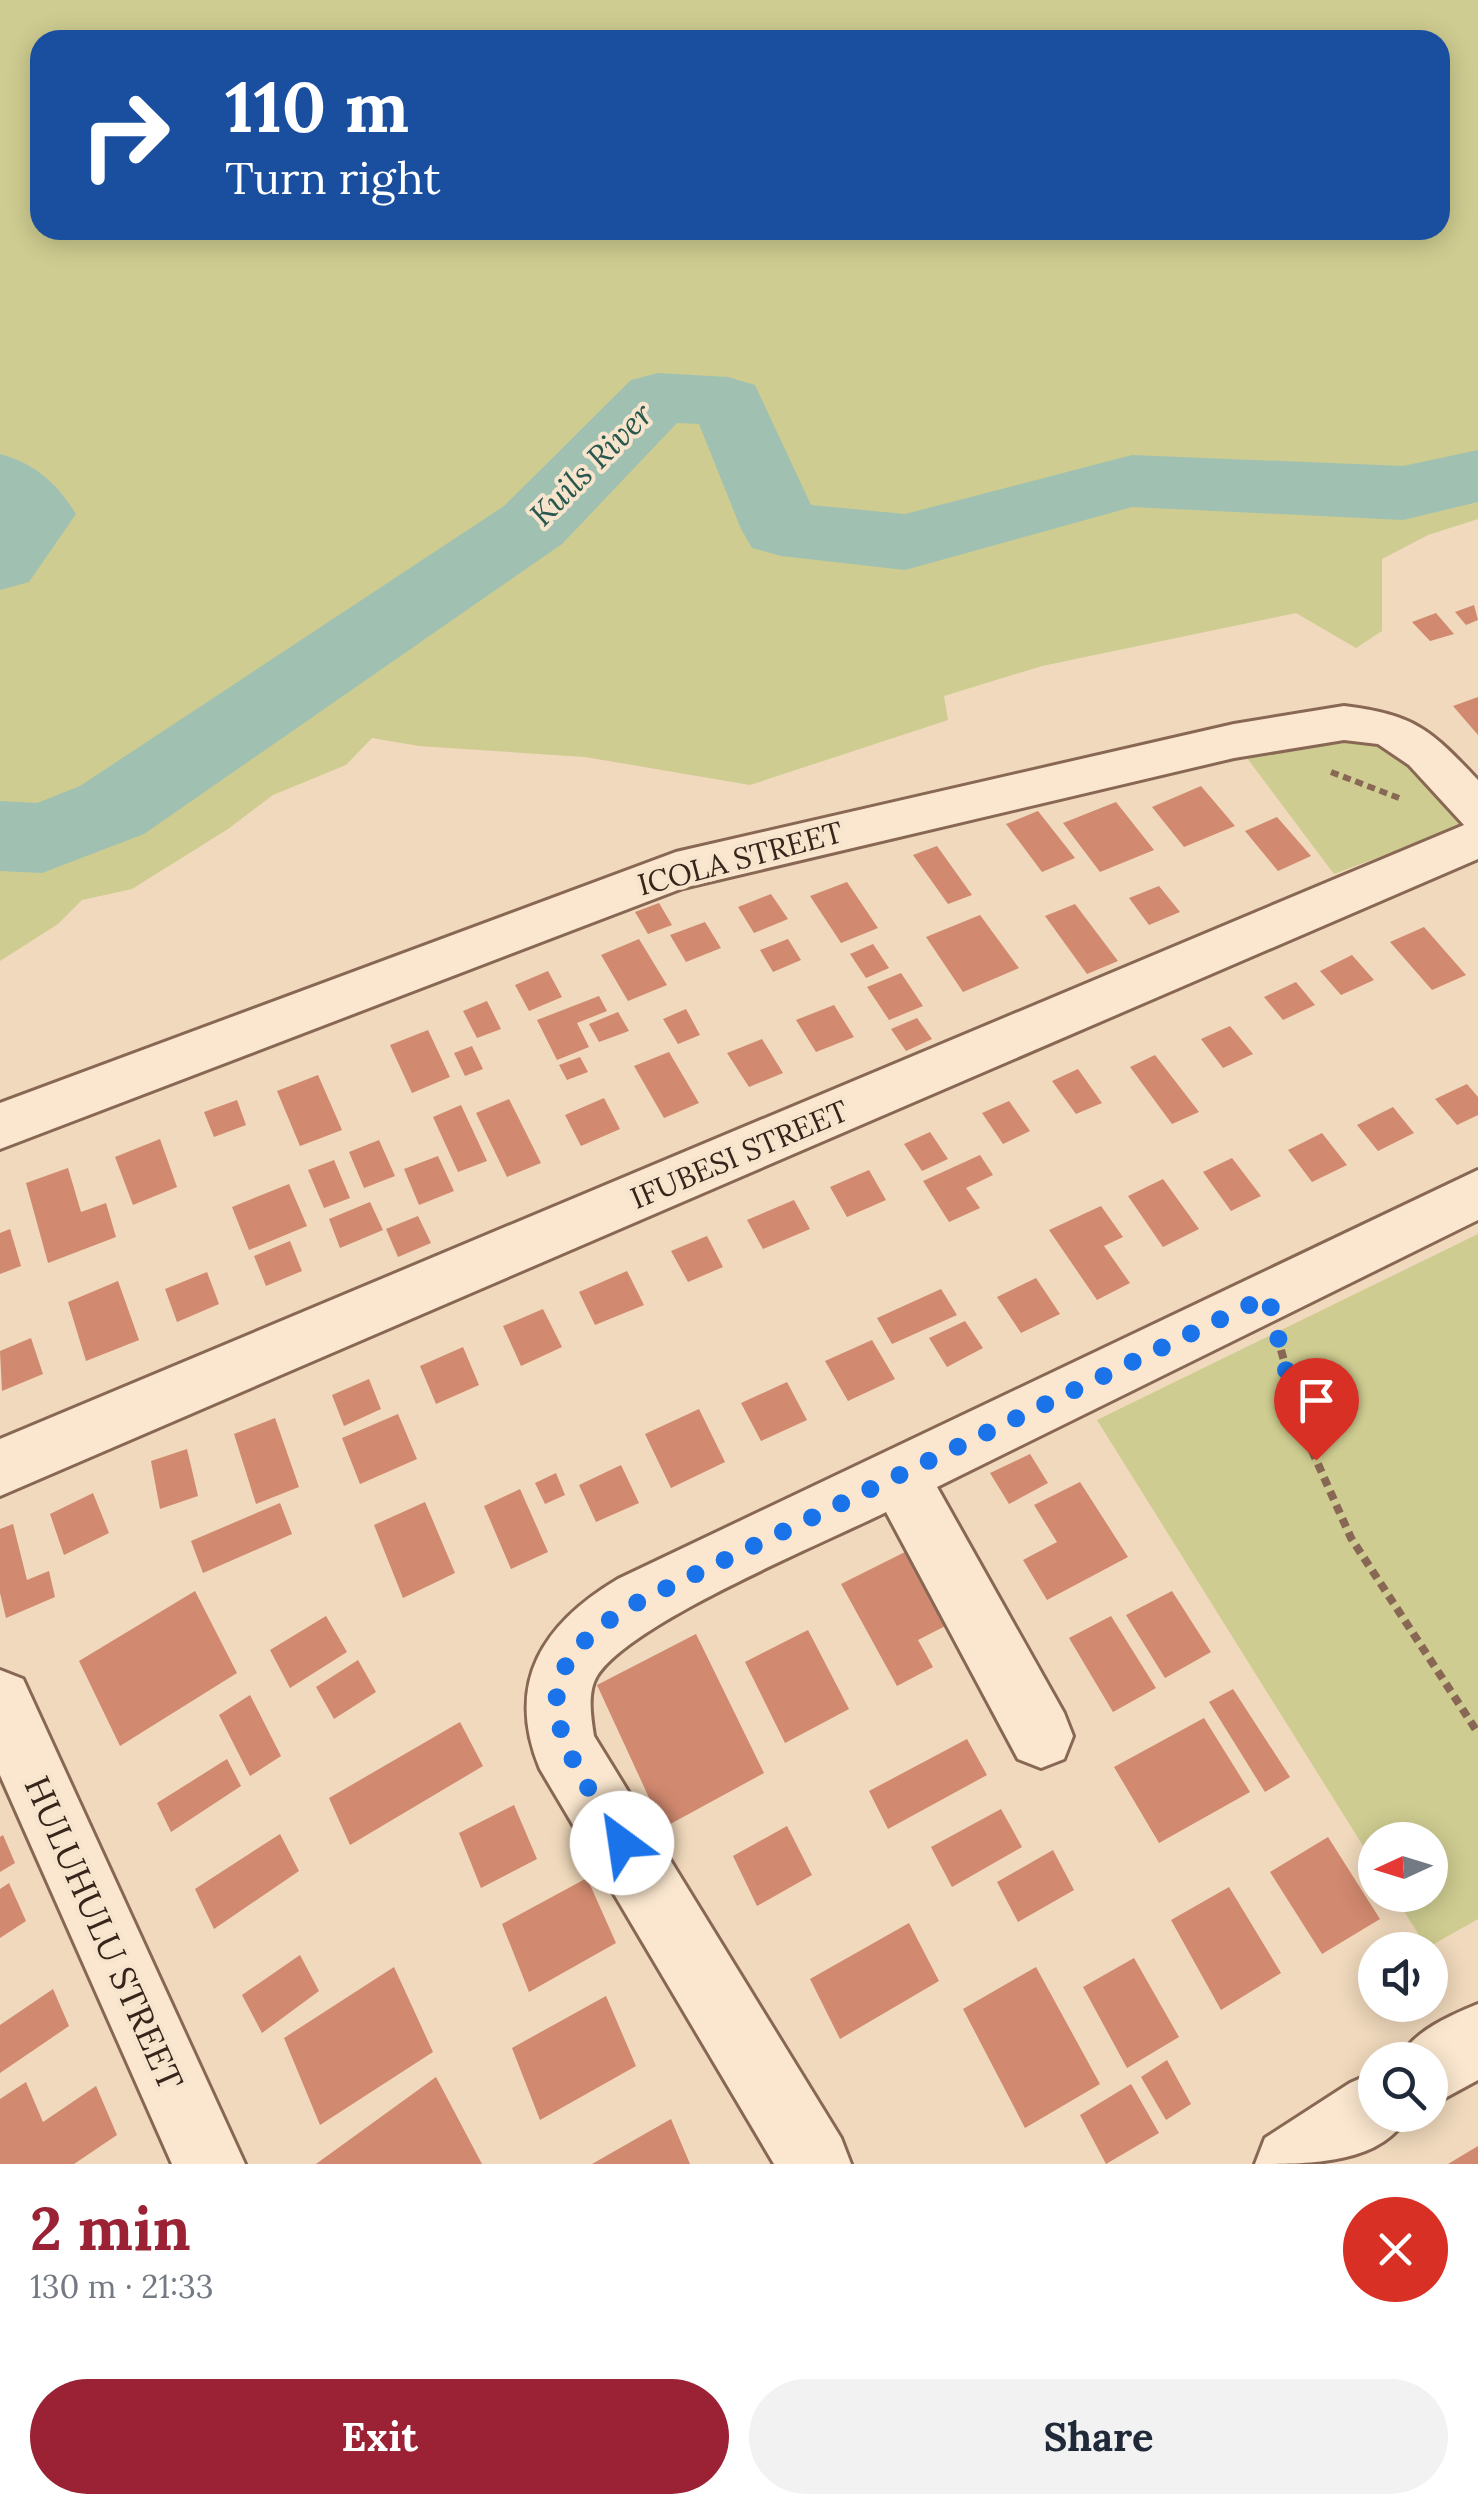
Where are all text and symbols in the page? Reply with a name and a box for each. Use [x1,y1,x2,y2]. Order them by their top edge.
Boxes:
text: 110 m [225,62,409,151]
icon: right [60,70,190,200]
text: Turn right [225,149,441,206]
water label: Kuils River [521,393,662,534]
street label: ICOLA STREET [633,812,847,904]
street label: IFUBESI STREET [625,1091,853,1217]
pin [1274,1358,1359,1461]
icon: arrive [1289,1373,1344,1428]
street label: HULUHULU STREET [15,1769,193,2097]
position arrow [570,1791,674,1895]
north arrow [1358,1822,1448,1912]
map controls [1358,1822,1448,2132]
button: sound [1358,1932,1448,2022]
button: search [1358,2042,1448,2132]
text: 2 min [30,2190,191,2266]
button: close [1343,2197,1448,2302]
text: 130 m · 21:33 [30,2266,214,2307]
button: Exit [30,2379,729,2494]
button: Share [749,2379,1448,2494]

